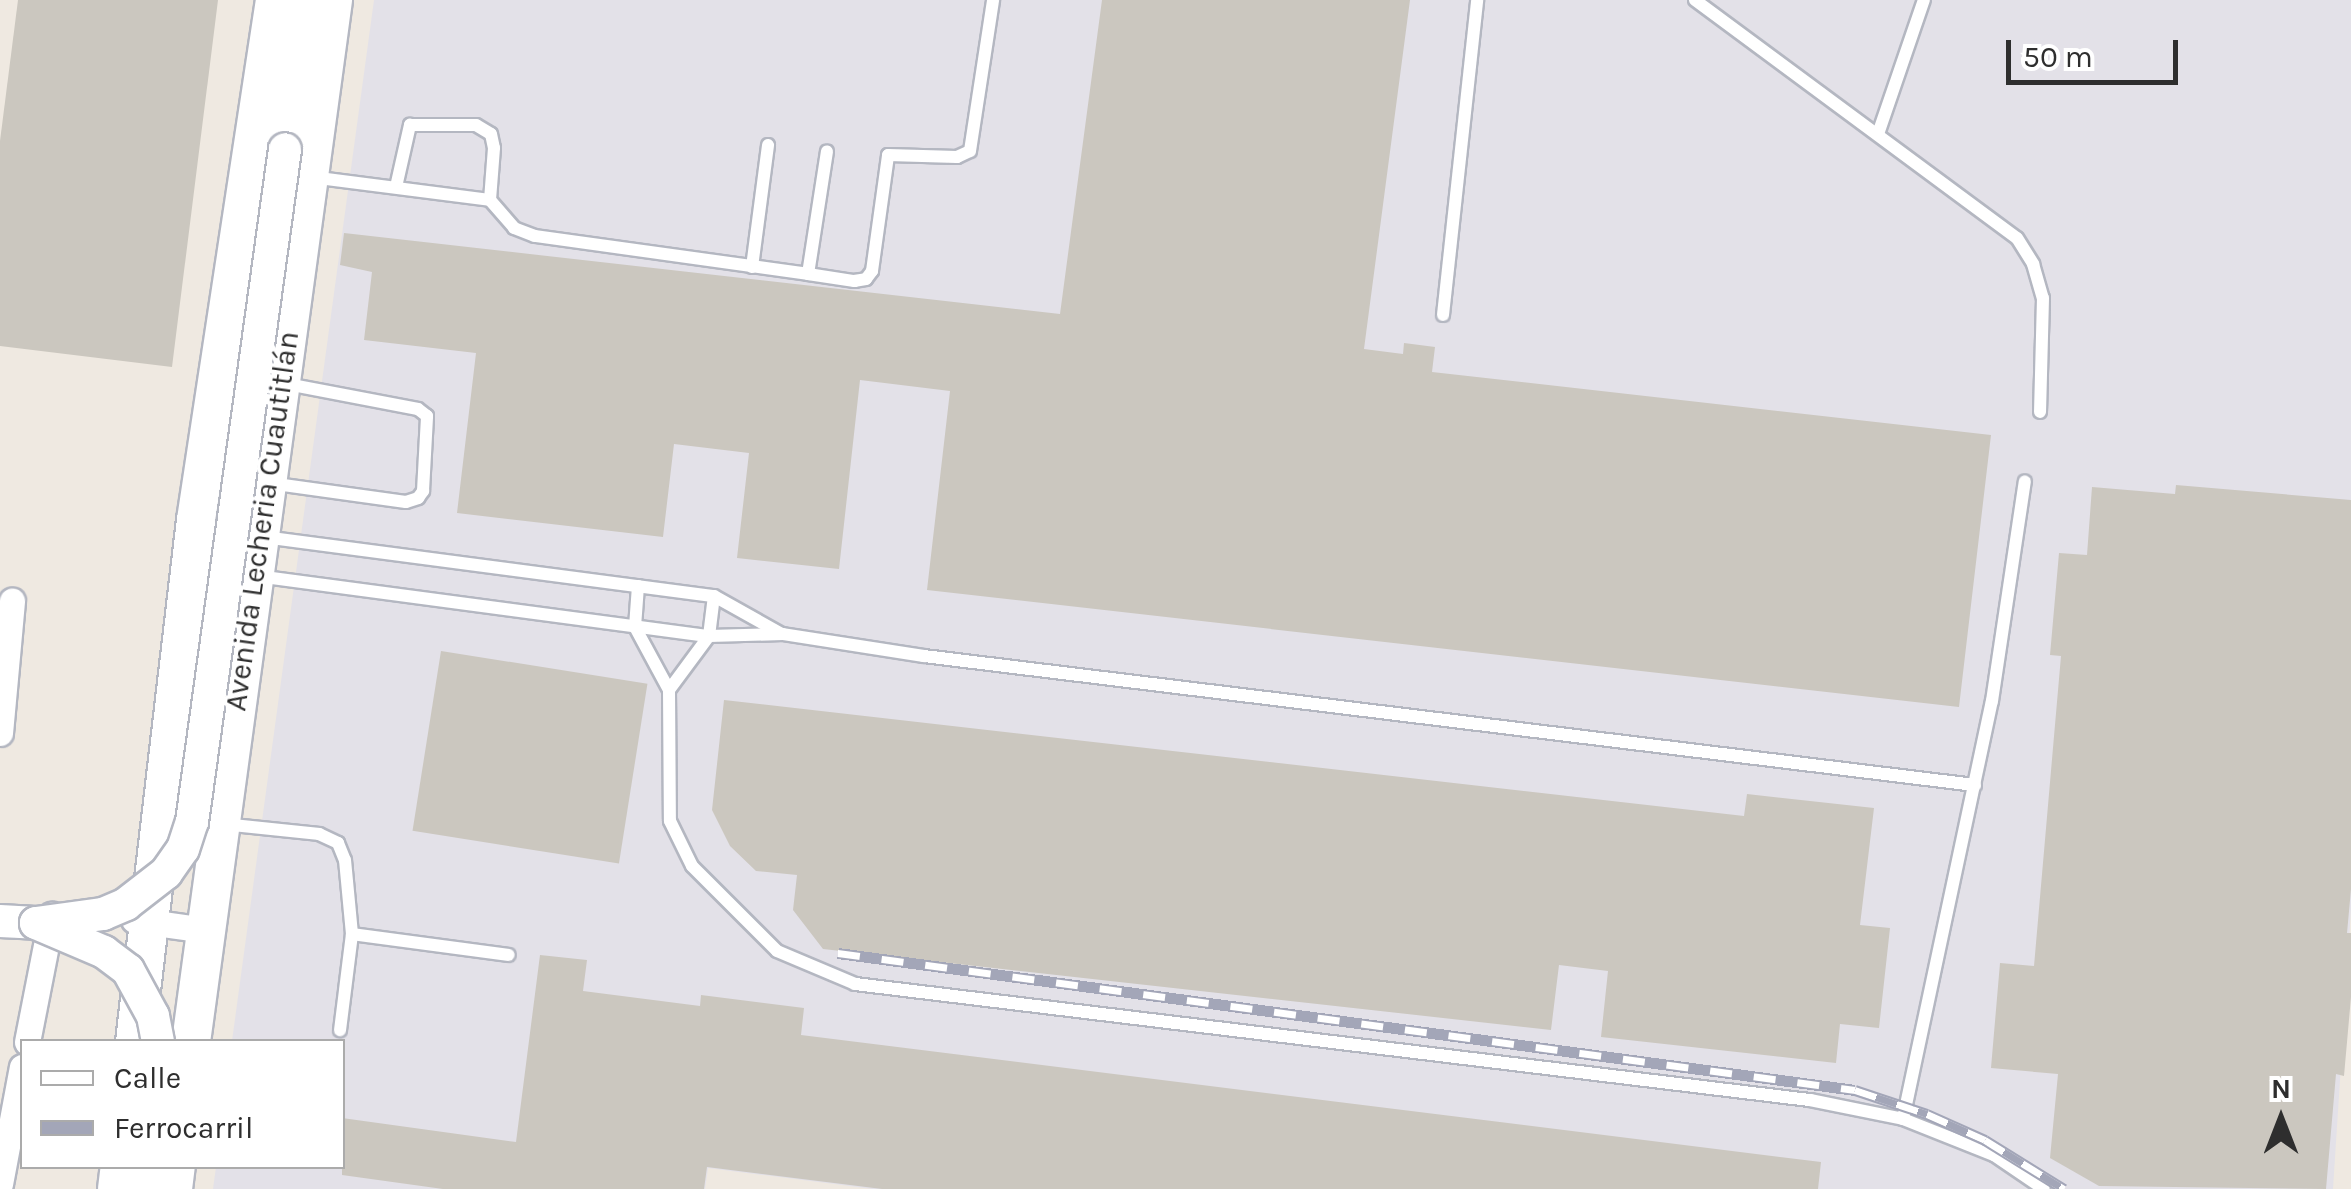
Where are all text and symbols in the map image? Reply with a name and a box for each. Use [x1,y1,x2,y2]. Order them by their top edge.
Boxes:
scale bar [2011,20,2184,82]
text: 50 m [2023,39,2093,75]
street label: Avenida Lecheria Cuautitlán [218,329,306,713]
legend [20,1039,345,1169]
text: Calle [114,1060,181,1096]
north arrow [2231,1069,2331,1169]
text: N [2271,1072,2291,1105]
text: Ferrocarril [114,1110,253,1146]

